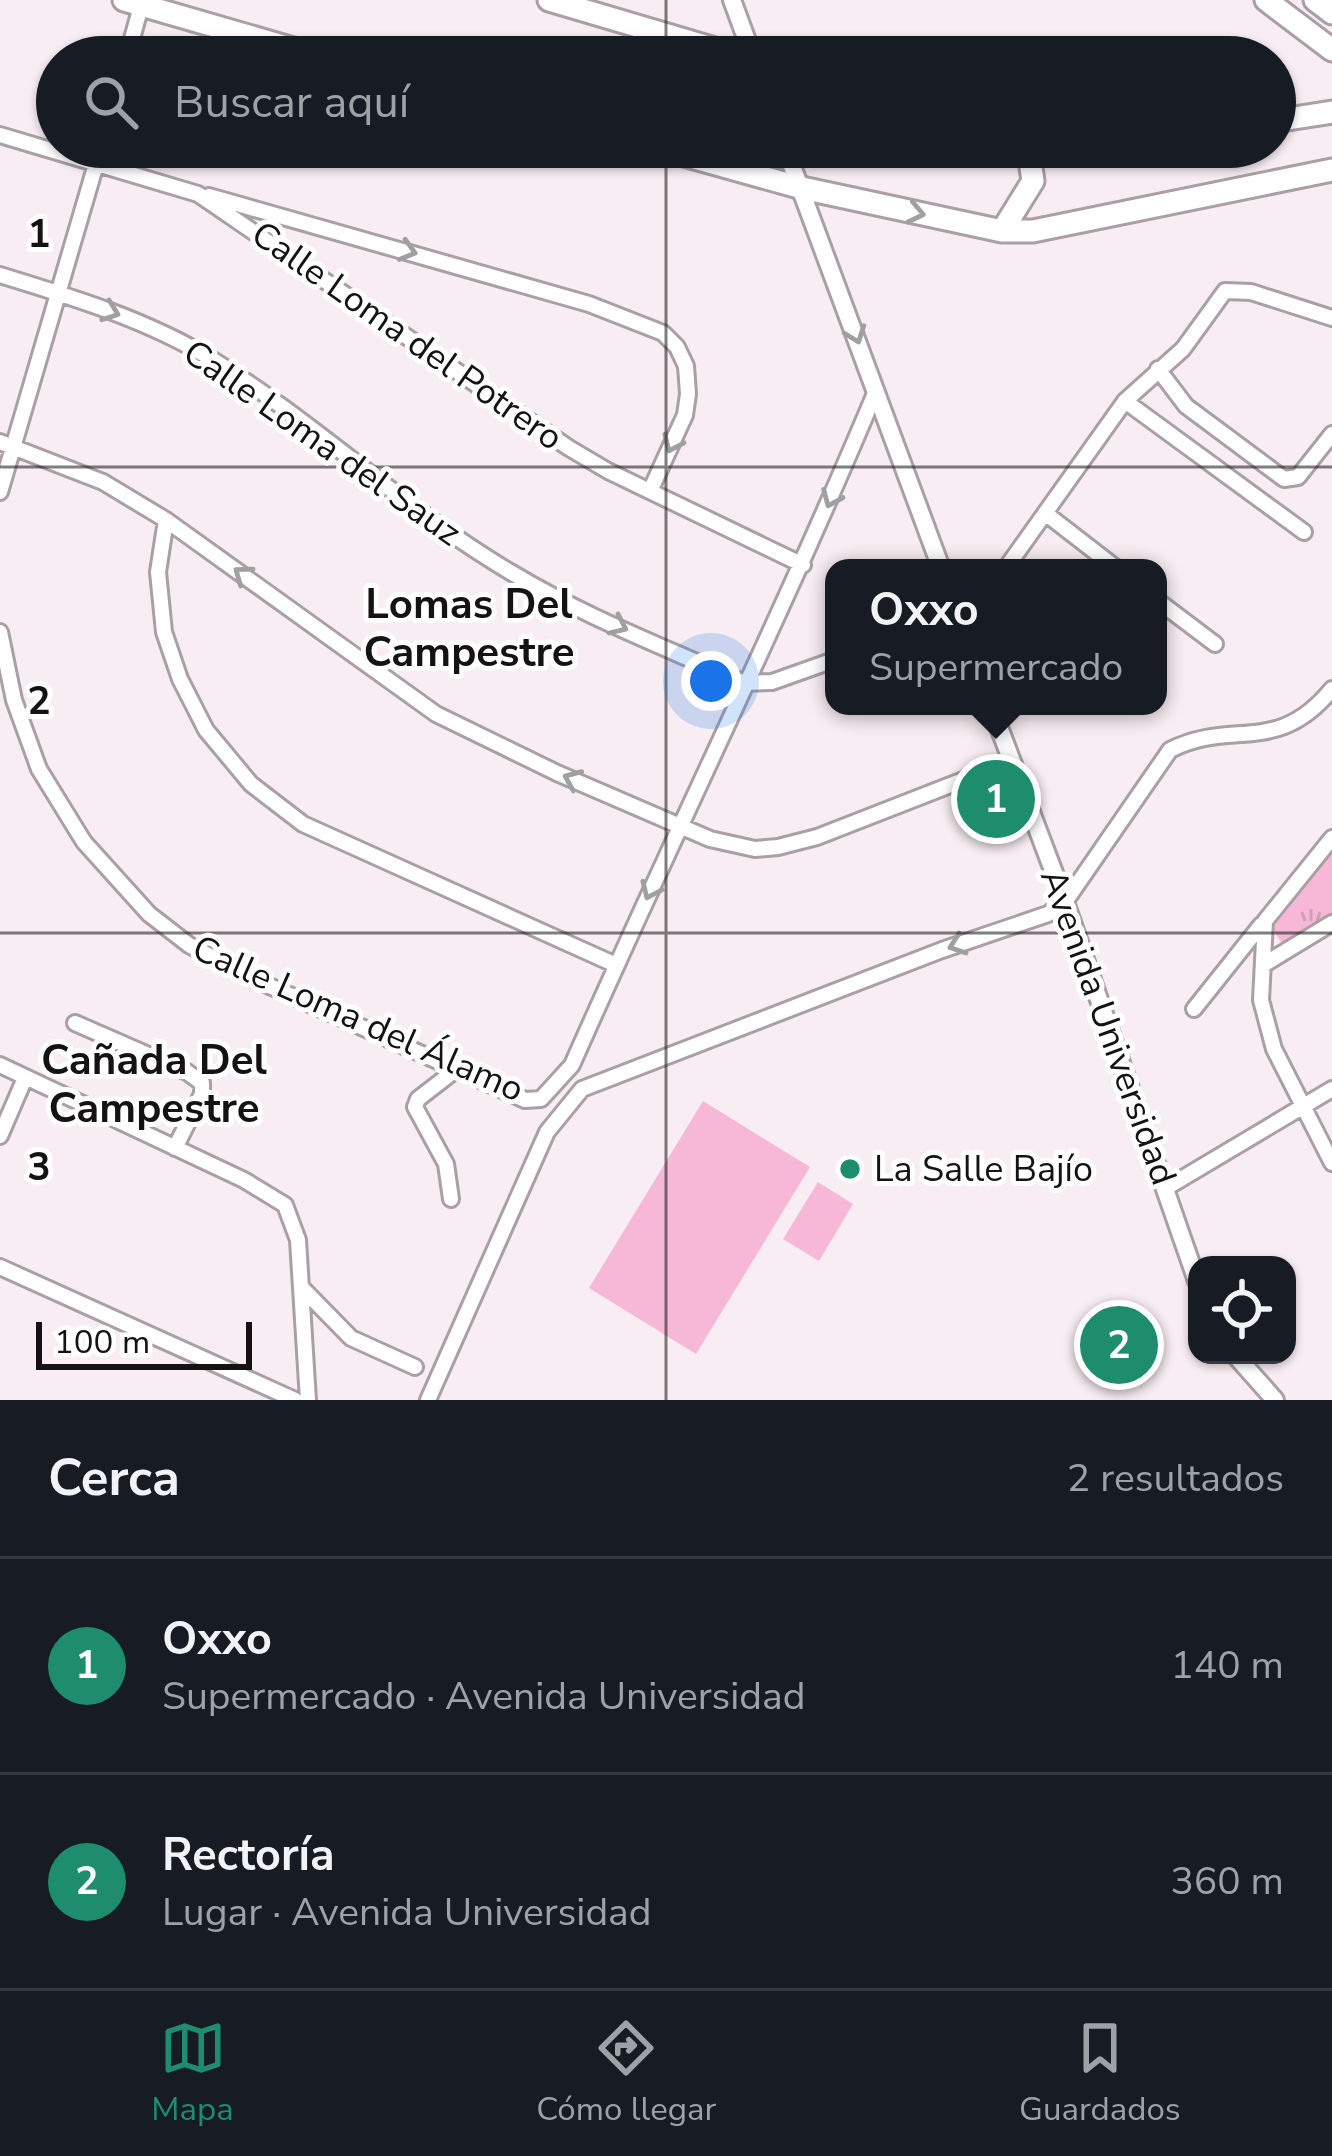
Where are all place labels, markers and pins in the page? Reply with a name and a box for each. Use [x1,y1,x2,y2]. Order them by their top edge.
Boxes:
pin: 1 [957,754,1035,844]
place label: La Salle Bajío [874,1145,1093,1194]
marker: La Salle Bajío [837,1156,863,1182]
pin: 2 [1080,1300,1158,1390]

